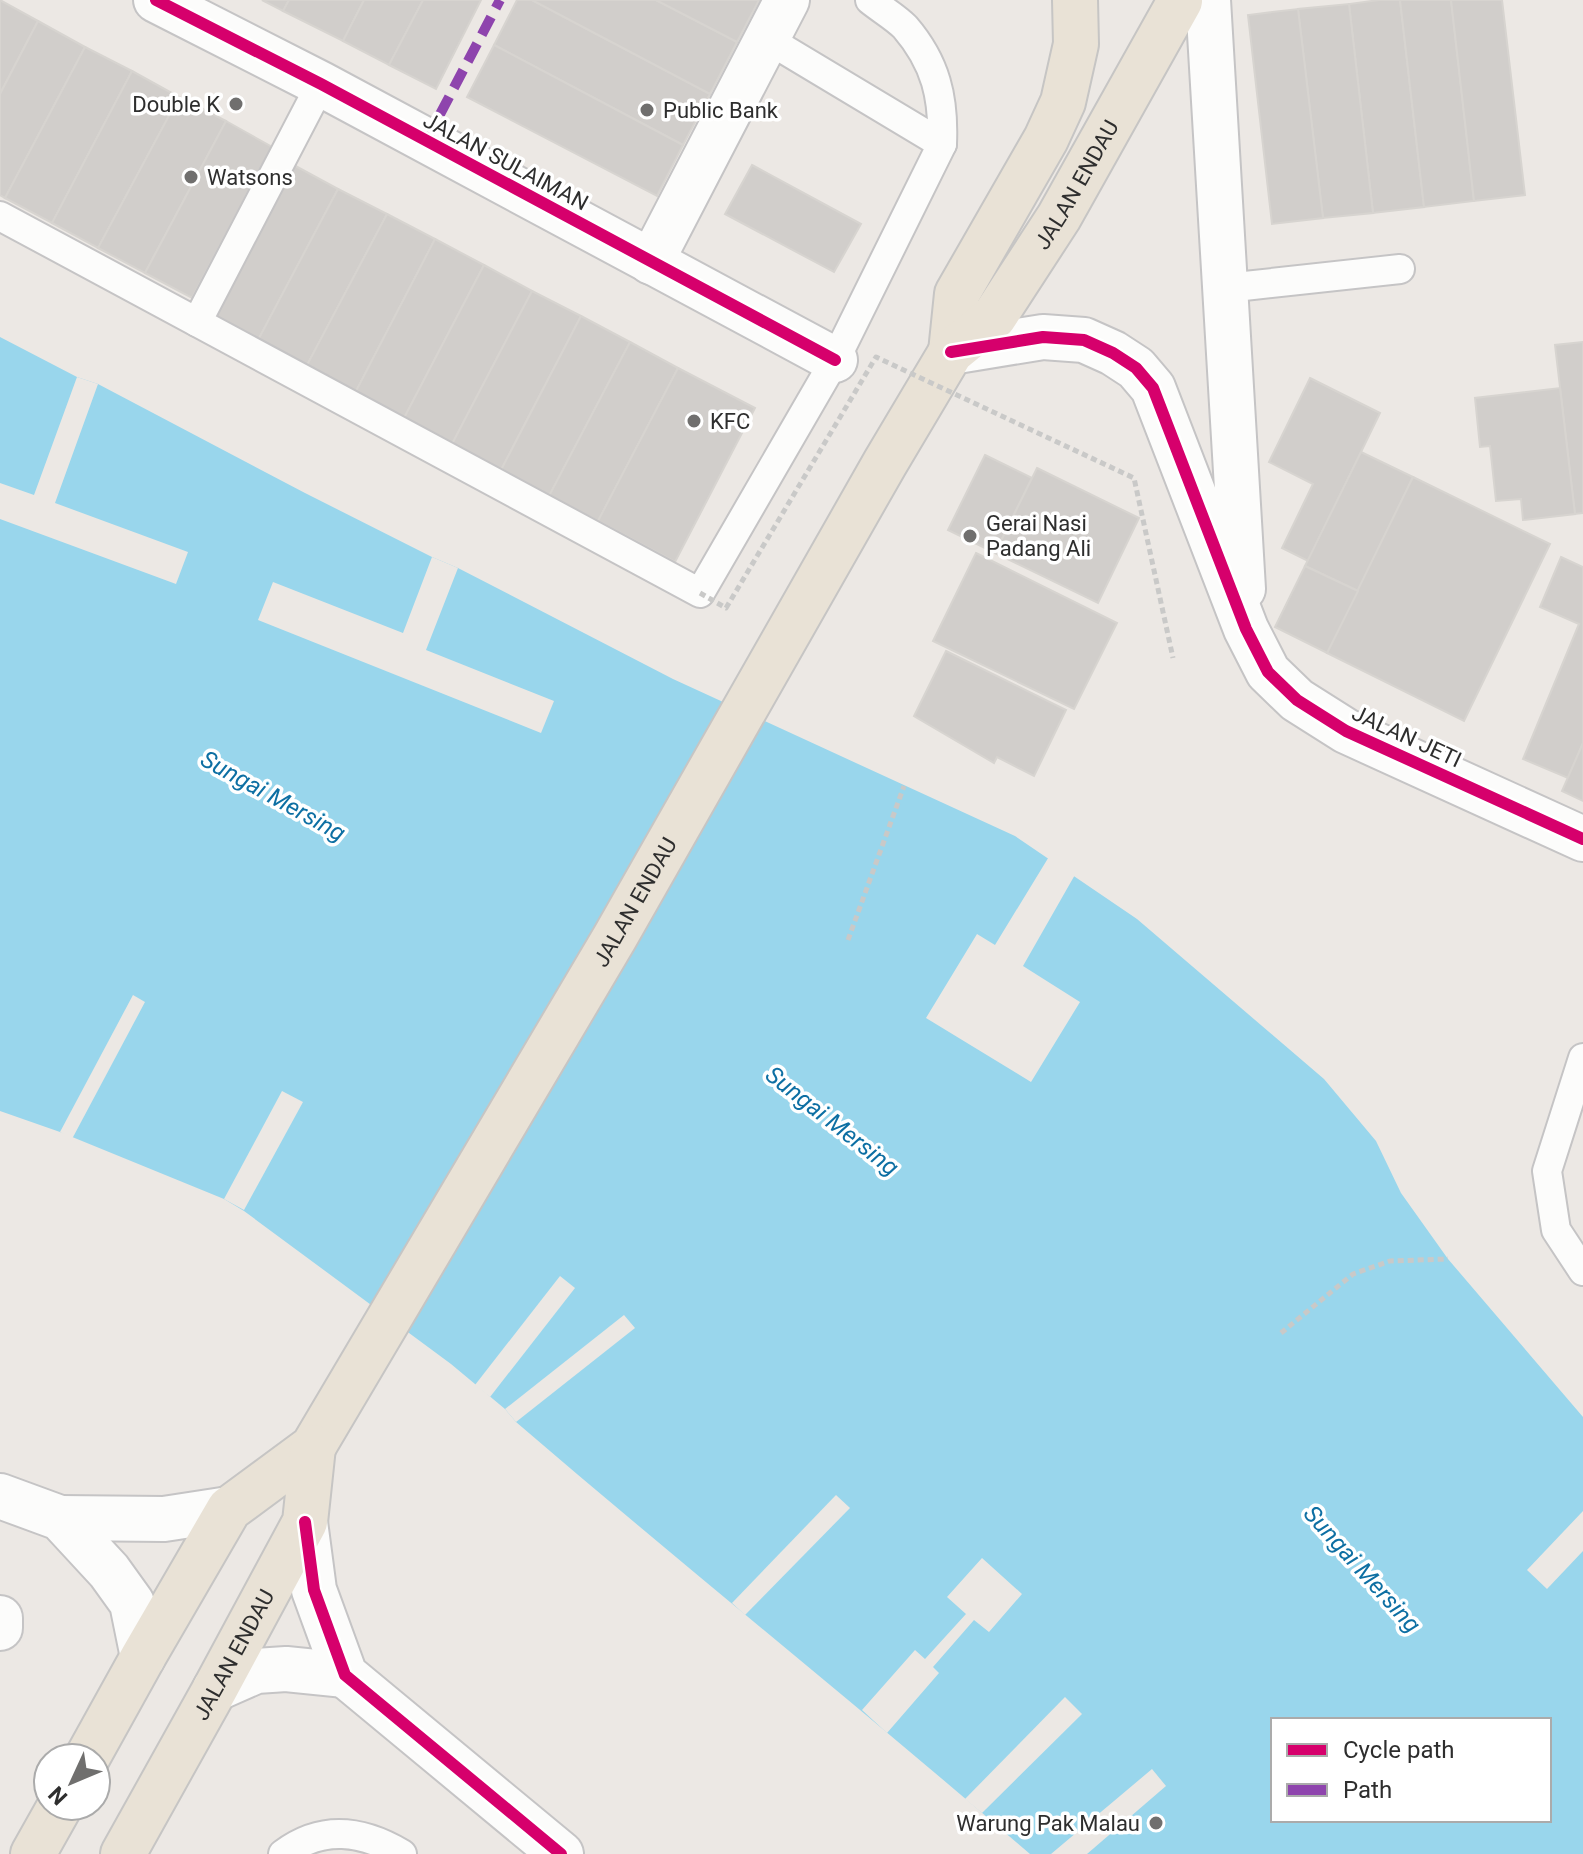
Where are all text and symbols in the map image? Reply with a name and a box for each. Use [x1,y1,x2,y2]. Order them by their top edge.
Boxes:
place label: Double K [132,92,220,117]
marker: Double K [227,95,245,113]
place label: Public Bank [663,98,779,123]
marker: Public Bank [638,101,656,119]
street label: JALAN SULAIMAN [419,107,592,215]
street label: JALAN ENDAU [1030,116,1124,254]
place label: Watsons [207,165,293,190]
marker: Watsons [182,168,200,186]
place label: KFC [710,409,750,434]
marker: KFC [685,412,703,430]
place label: Gerai Nasi Padang Ali [986,511,1091,561]
marker: Gerai Nasi Padang Ali [961,527,979,545]
street label: JALAN JETI [1348,700,1465,773]
water label: Sungai Mersing [196,745,350,847]
street label: JALAN ENDAU [588,833,682,971]
water label: Sungai Mersing [760,1060,904,1182]
water label: Sungai Mersing [1298,1500,1426,1638]
street label: JALAN ENDAU [188,1585,279,1724]
legend [1271,1718,1551,1822]
text: Cycle path [1343,1736,1455,1764]
north arrow [32,1742,112,1822]
text: Path [1343,1776,1392,1804]
text: N [44,1781,72,1810]
place label: Warung Pak Malau [956,1811,1140,1836]
marker: Warung Pak Malau [1147,1814,1165,1832]

